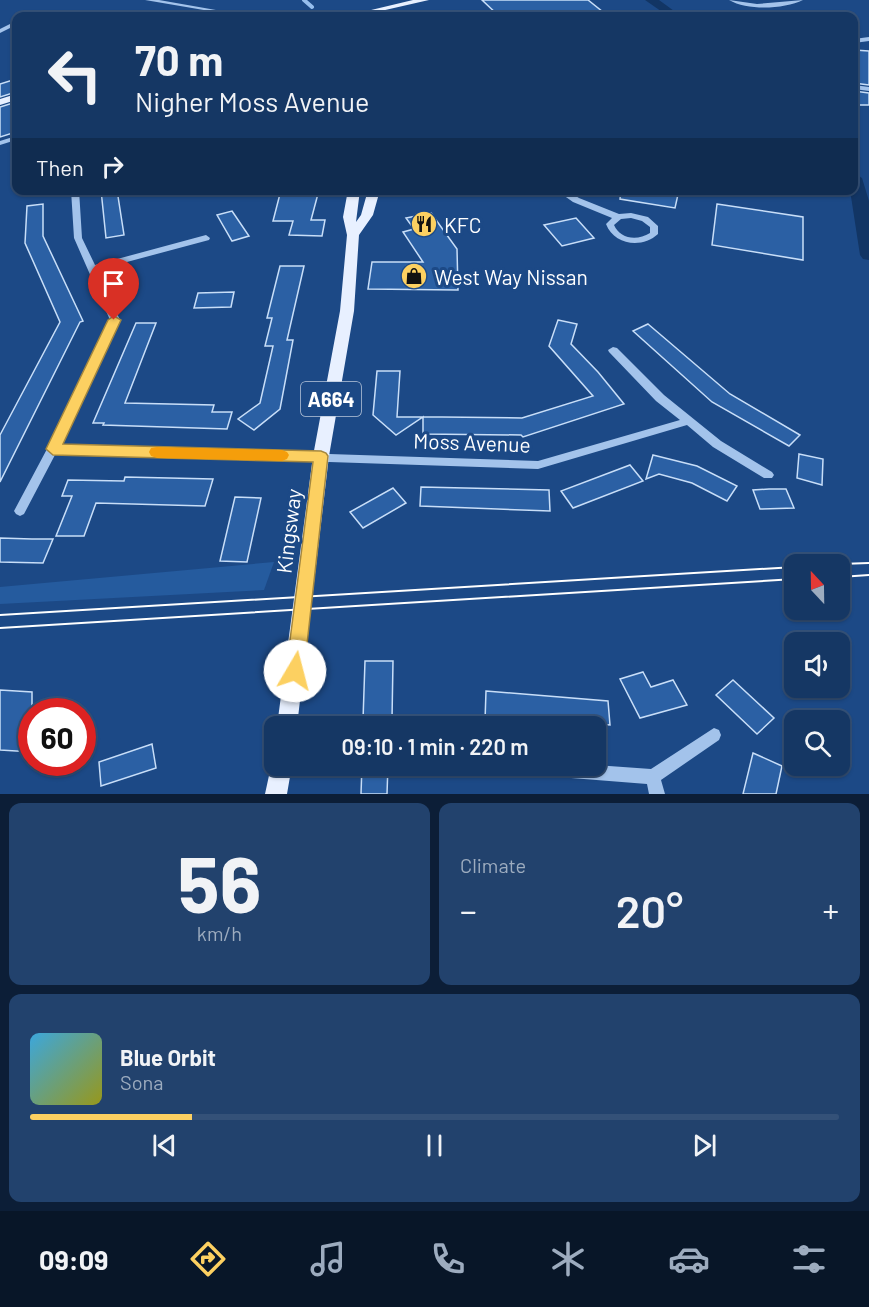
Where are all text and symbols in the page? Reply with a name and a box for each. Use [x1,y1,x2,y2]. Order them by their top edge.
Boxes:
text: 70 m [135,34,223,84]
icon: left [36,36,114,114]
text: Nigher Moss Avenue [135,85,369,117]
icon: right [96,150,129,183]
text: Then [36,154,84,180]
restaurant icon: KFC [409,209,439,239]
place label: KFC [444,212,481,237]
pin [88,258,139,320]
shop icon: West Way Nissan [399,261,429,291]
place label: West Way Nissan [434,264,588,289]
icon: arrive [97,267,130,300]
road number: A664 [301,382,361,416]
street label: Moss Avenue [413,427,531,457]
street label: Kingsway [270,487,306,575]
north arrow [784,554,850,620]
map controls [784,554,850,776]
button: sound [784,632,850,698]
position arrow [263,639,327,703]
speed limit sign: 60 [18,698,96,776]
button: search [784,710,850,776]
text: 09:10 · 1 min · 220 m [341,733,529,759]
text: 56 [178,835,261,929]
text: Climate [460,853,526,877]
text: 20° [616,883,683,937]
text: − [460,890,477,930]
text: + [823,890,839,930]
text: km/h [197,921,242,945]
text: Blue Orbit [120,1044,216,1070]
text: Sona [120,1070,164,1094]
icon: previous [148,1129,181,1162]
icon: pause [418,1129,451,1162]
icon: next [688,1129,721,1162]
icon: directions [187,1238,229,1280]
icon: music [307,1238,349,1280]
icon: phone [427,1238,469,1280]
icon: climate [547,1238,589,1280]
icon: car [668,1238,710,1280]
icon: filters [788,1238,830,1280]
text: 09:09 [39,1243,108,1275]

